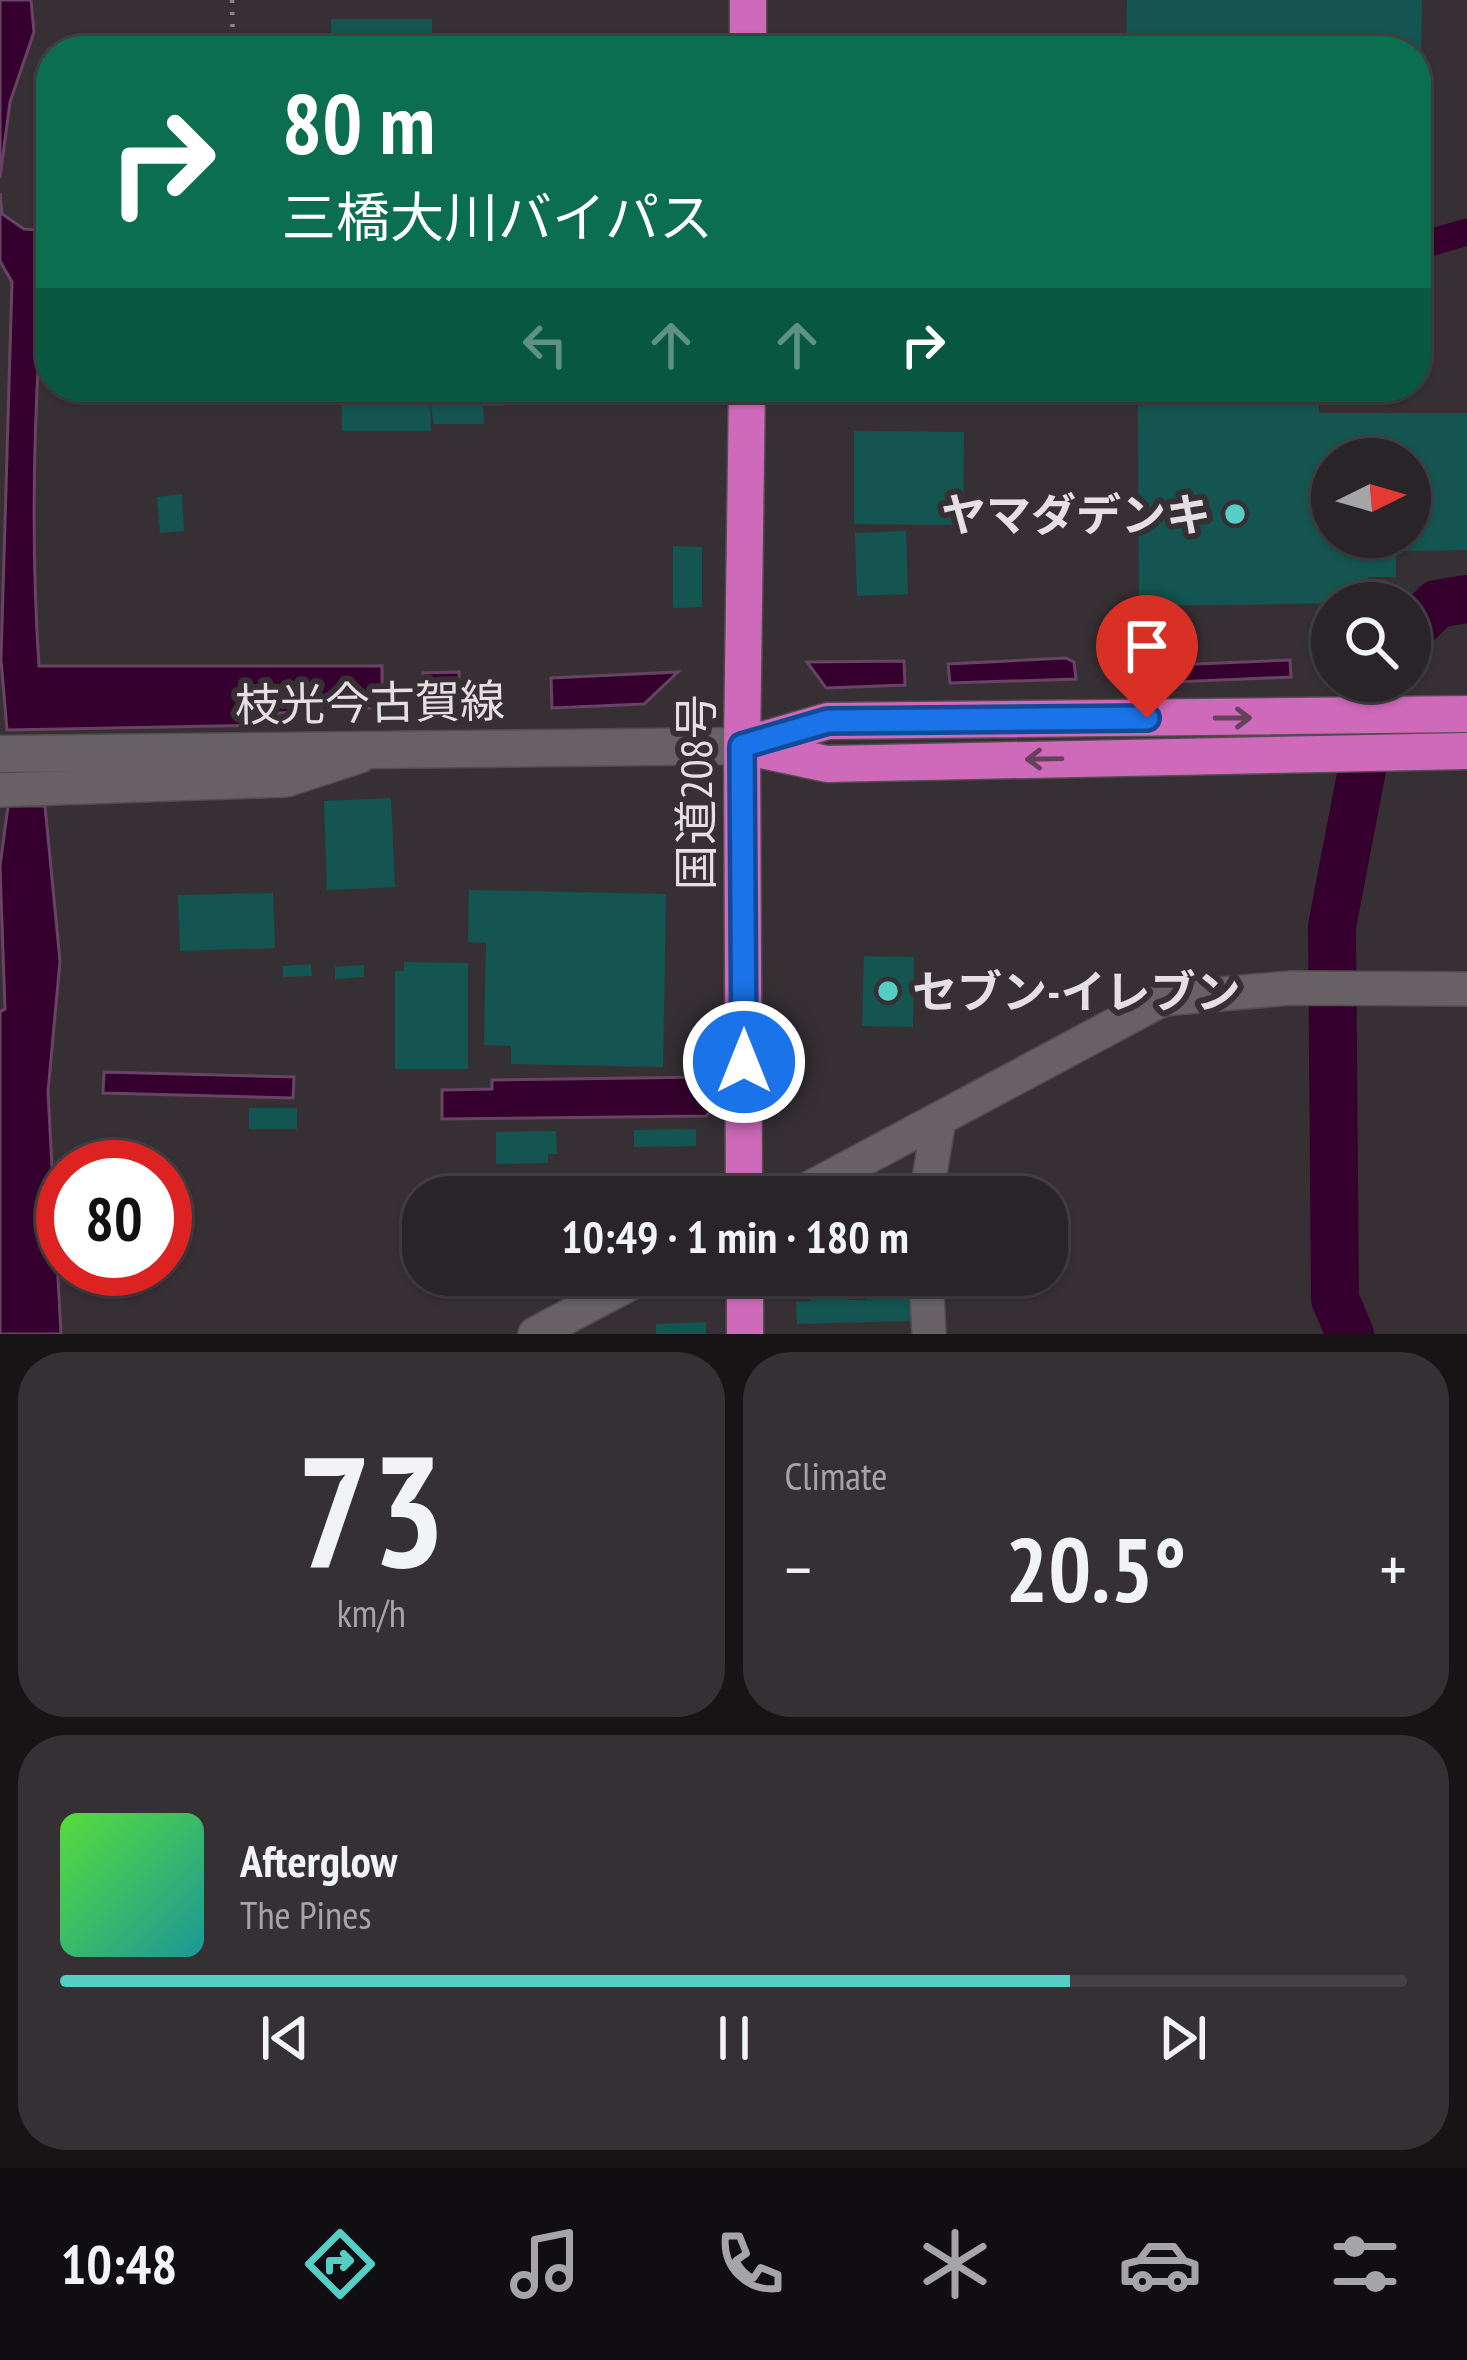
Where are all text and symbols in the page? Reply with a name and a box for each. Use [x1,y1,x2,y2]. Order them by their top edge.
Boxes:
text: 80 m [282,68,435,177]
icon: right [84,84,240,240]
text: 三橋大川バイパス [282,182,713,252]
icon: left [512,312,578,378]
icon: ahead [638,312,704,378]
icon: ahead [764,312,830,378]
icon: right [890,312,956,378]
north arrow [1311,438,1431,558]
map controls [1311,438,1431,702]
place label: ヤマダデンキ [941,485,1211,543]
marker: ヤマダデンキ [1222,501,1248,527]
button: search [1311,582,1431,702]
pin [1096,595,1198,718]
icon: arrive [1114,613,1180,679]
street label: 枝光今古賀線 [235,671,505,733]
street label: 国道208号 [666,694,724,890]
one-way arrow [1213,707,1252,729]
one-way arrow [1025,748,1064,771]
place label: セブン-イレブン [912,962,1240,1020]
marker: セブン-イレブン [875,978,901,1004]
position arrow [681,999,807,1125]
speed limit sign: 80 [36,1140,192,1296]
text: 10:49 · 1 min · 180 m [561,1207,909,1265]
text: 73 [297,1408,446,1610]
text: Climate [785,1450,887,1501]
text: 20.5° [1005,1510,1186,1627]
text: − [785,1526,812,1611]
text: + [1380,1526,1407,1611]
text: km/h [337,1587,406,1638]
text: Afterglow [240,1831,397,1889]
text: The Pines [240,1889,371,1940]
icon: previous [252,2005,318,2071]
icon: pause [701,2005,767,2071]
icon: next [1150,2005,1216,2071]
icon: directions [298,2222,382,2306]
icon: music [503,2222,587,2306]
icon: phone [708,2222,792,2306]
icon: climate [913,2222,997,2306]
icon: car [1118,2222,1202,2306]
icon: filters [1323,2222,1407,2306]
text: 10:48 [60,2229,177,2299]

